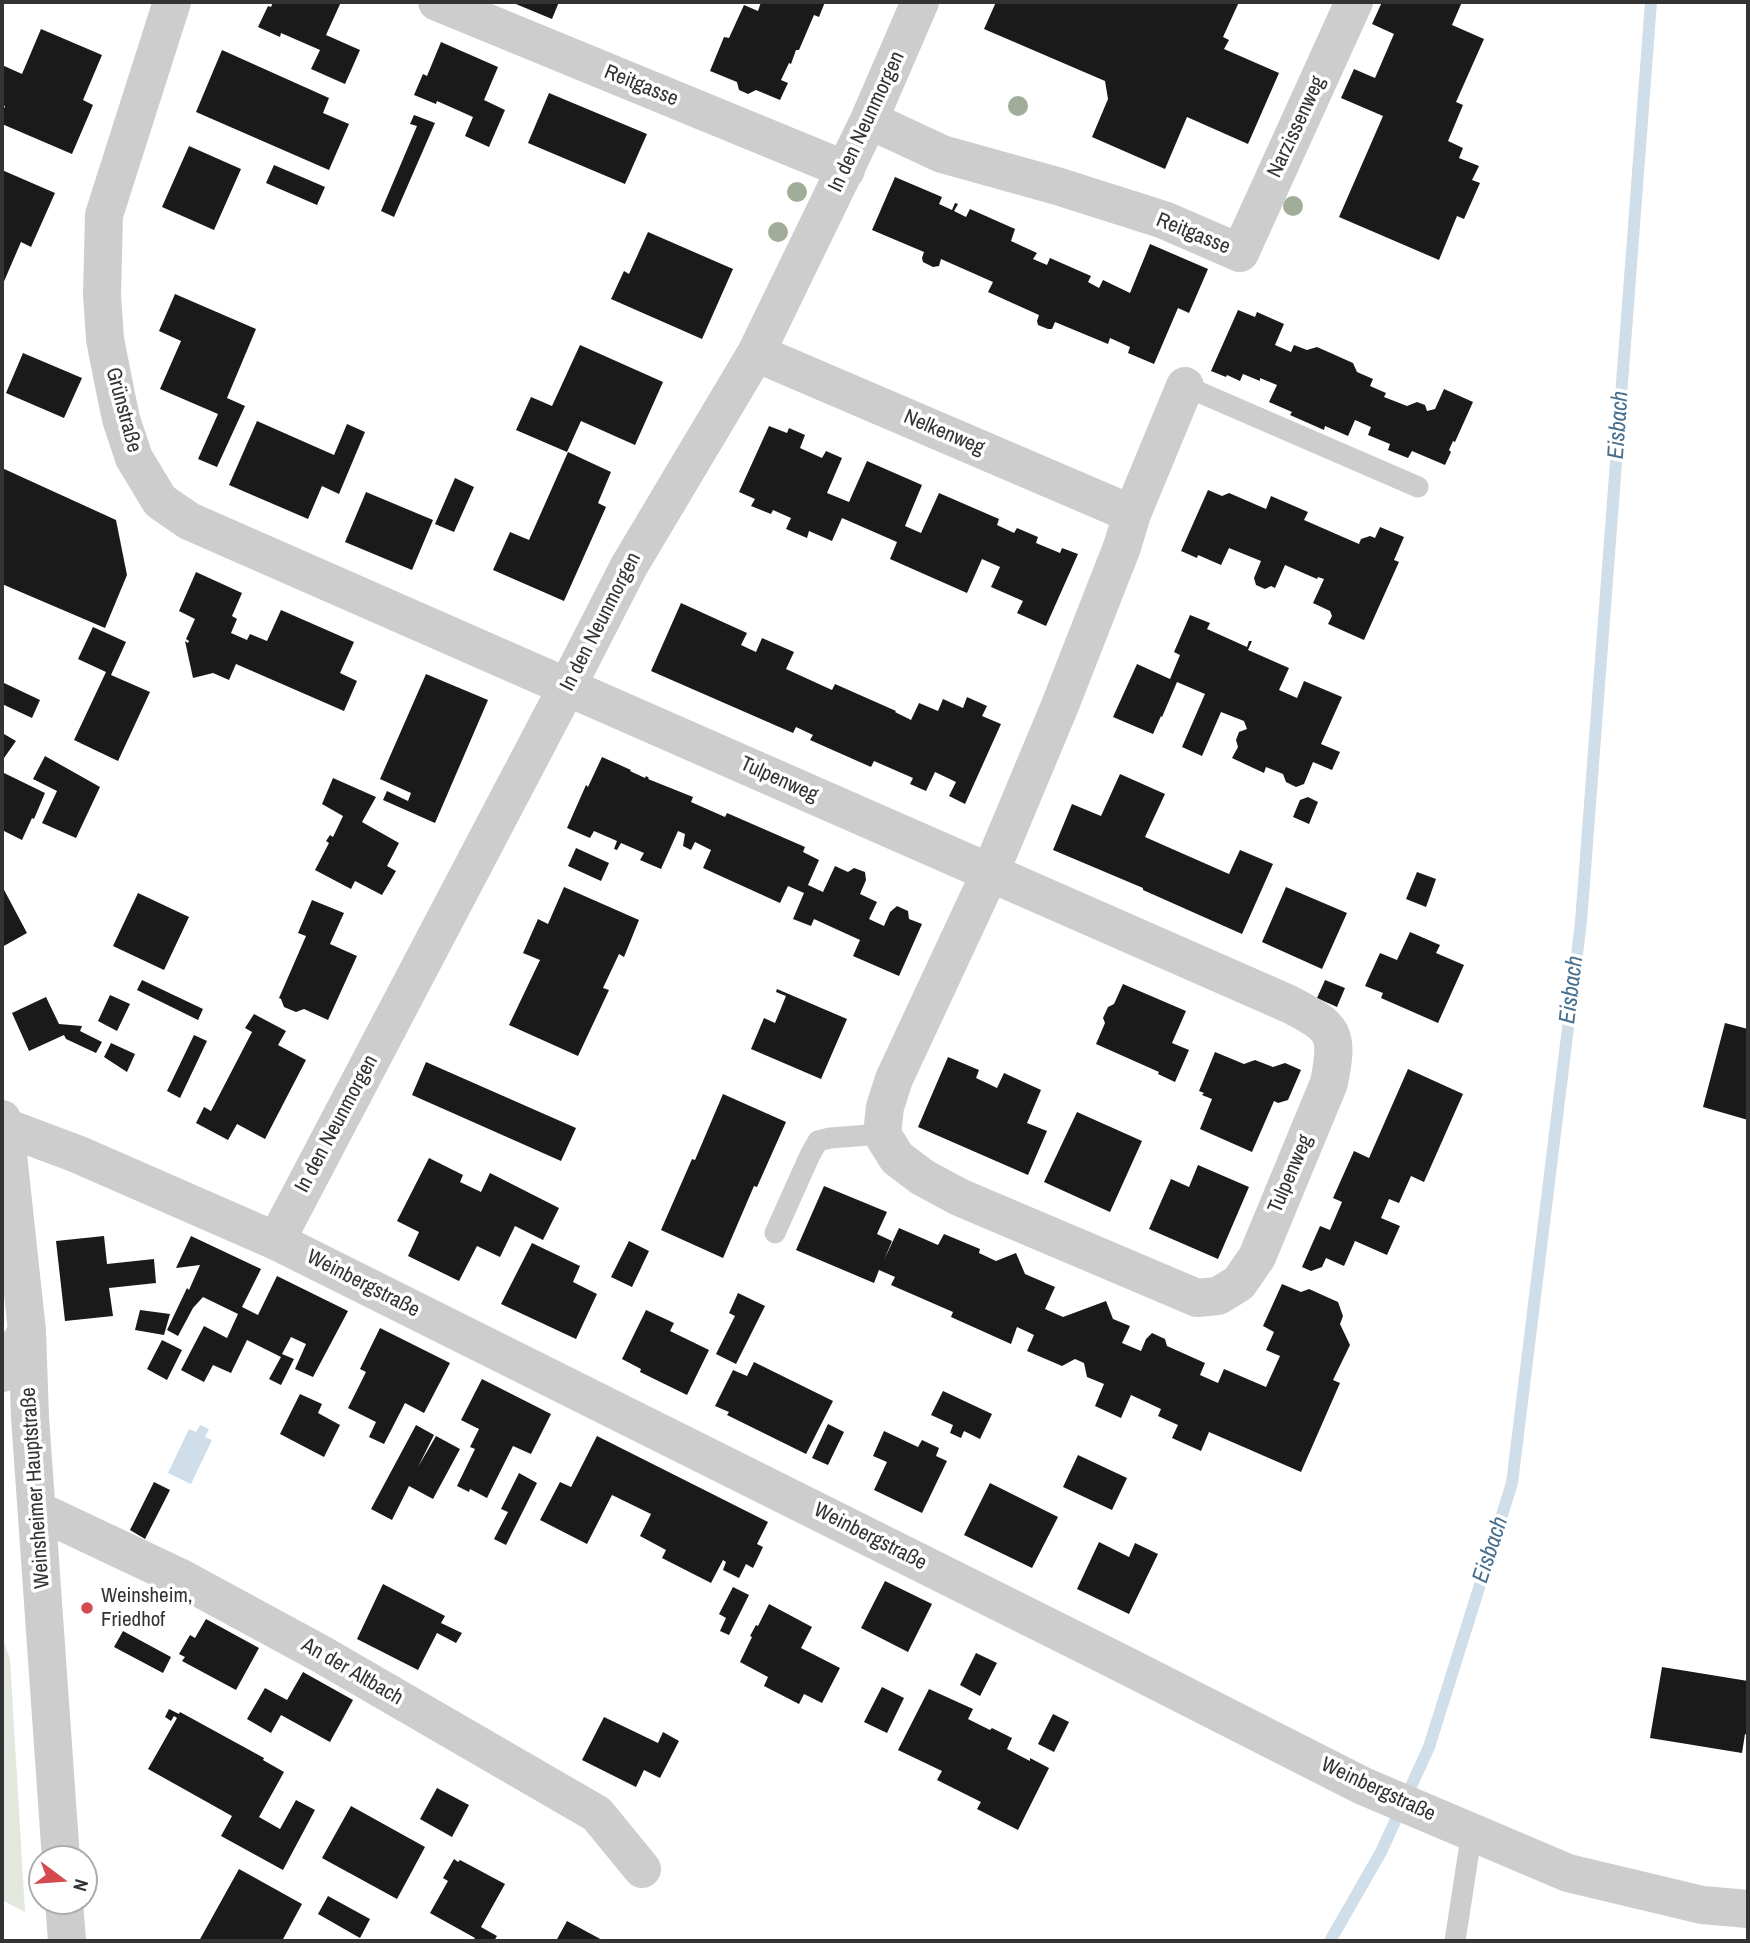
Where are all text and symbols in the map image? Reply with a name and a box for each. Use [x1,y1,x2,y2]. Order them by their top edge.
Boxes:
street label: In den Neunmorgen [823,48,911,196]
street label: Reitgasse [600,60,682,112]
street label: Narzissenweg [1263,72,1331,182]
street label: Reitgasse [1152,208,1234,260]
street label: Grünstraße [100,365,146,455]
water label: Eisbach [1603,390,1635,460]
street label: Nelkenweg [900,405,988,461]
street label: In den Neunmorgen [555,548,647,696]
street label: Tulpenweg [736,752,822,808]
water label: Eisbach [1554,954,1590,1026]
street label: In den Neunmorgen [290,1051,384,1197]
street label: Tulpenweg [1263,1131,1319,1217]
street label: Weinbergstraße [302,1245,424,1323]
street label: Weinsheimer Hauptstraße [16,1387,56,1589]
street label: Weinbergstraße [809,1498,931,1576]
water label: Eisbach [1467,1513,1515,1587]
place label: Weinsheim, Friedhof [101,1583,193,1633]
marker: Weinsheim, Friedhof [79,1600,95,1616]
street label: An der Altbach [297,1633,407,1711]
street label: Weinbergstraße [1317,1753,1439,1827]
north arrow [28,1845,98,1915]
text: N [67,1876,95,1894]

